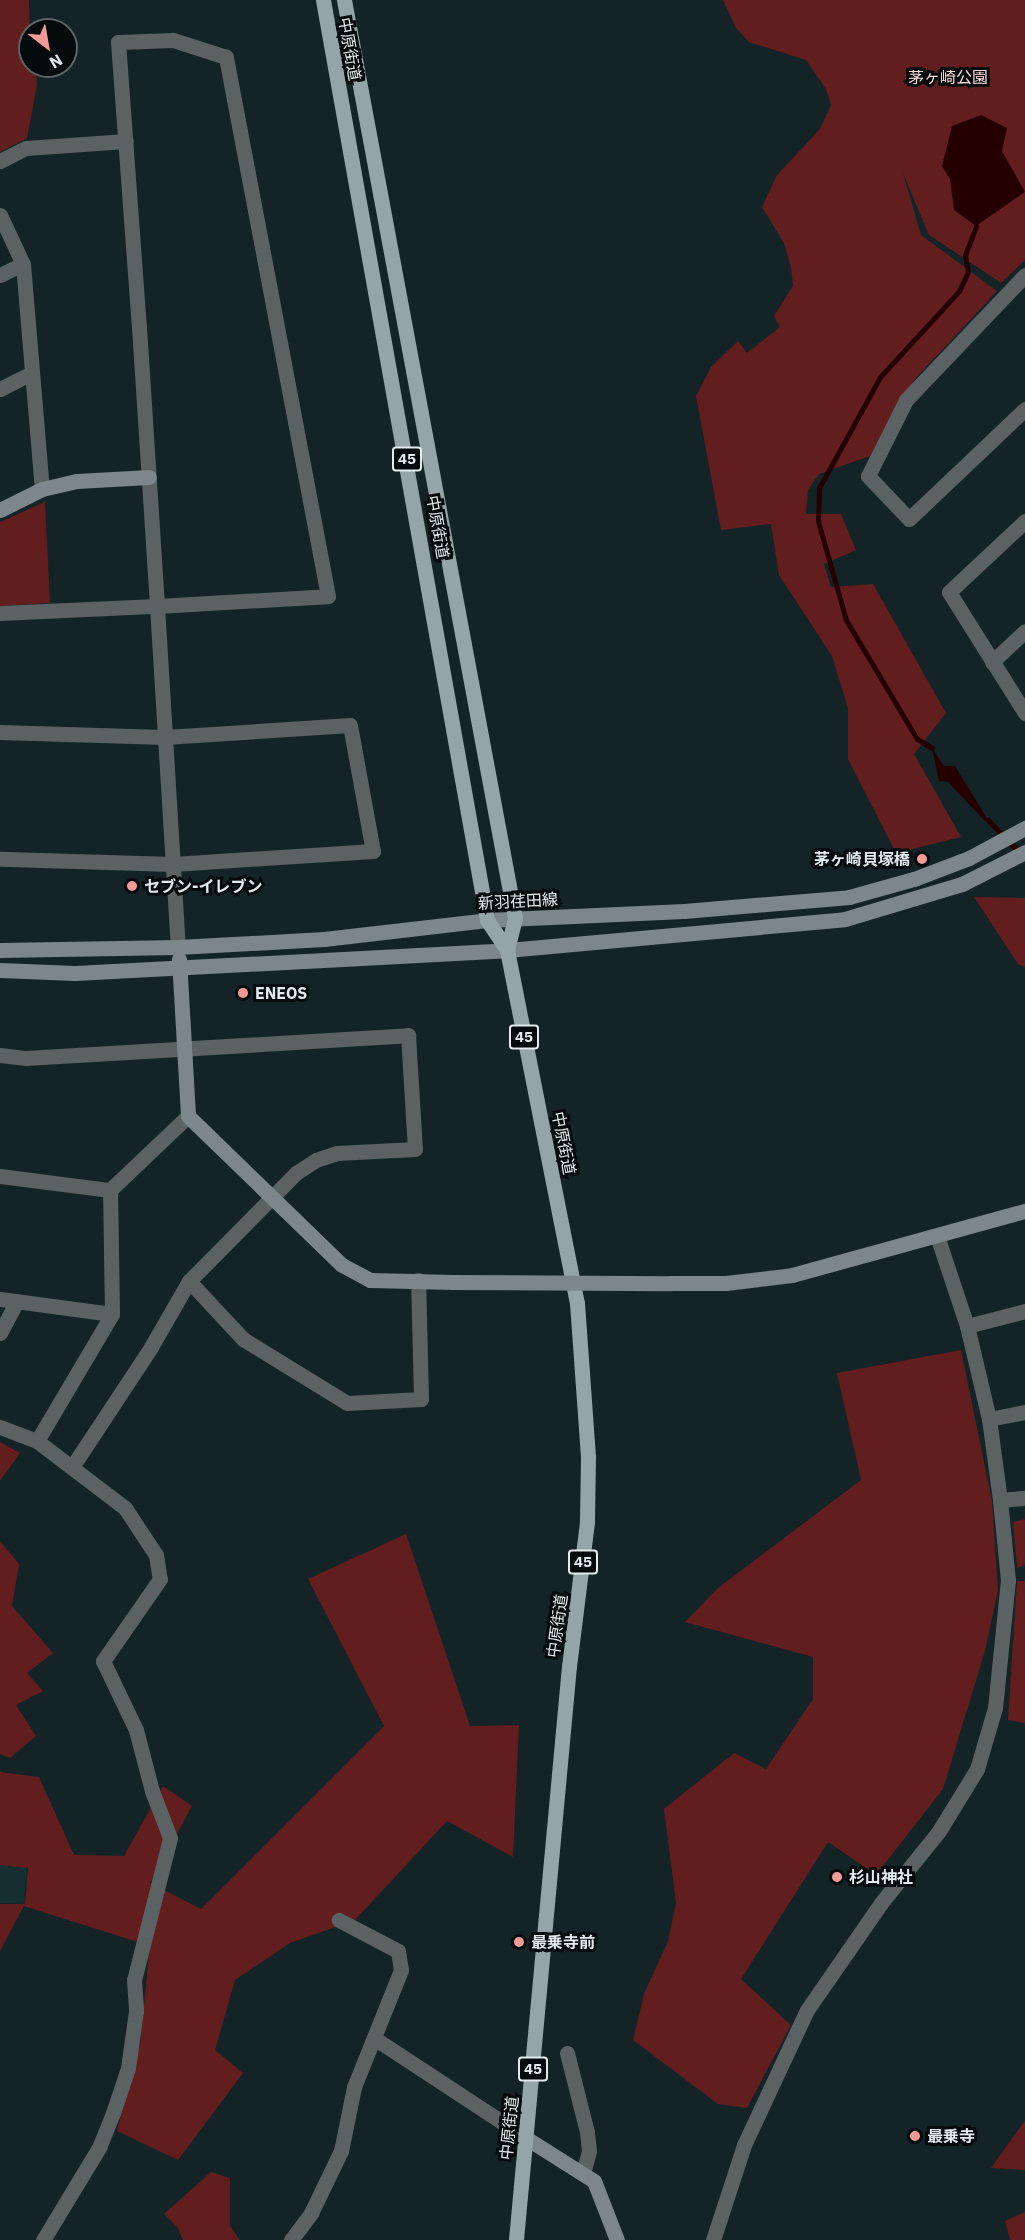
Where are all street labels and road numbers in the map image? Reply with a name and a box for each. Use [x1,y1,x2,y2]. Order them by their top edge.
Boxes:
street label: 中原街道 [335,16,365,82]
road number: 45 [392,447,422,471]
street label: 中原街道 [423,494,453,560]
street label: 新羽荏田線 [478,889,558,913]
road number: 45 [509,1025,539,1049]
street label: 中原街道 [548,1110,580,1176]
road number: 45 [568,1550,598,1574]
street label: 中原街道 [543,1593,571,1659]
road number: 45 [518,2057,548,2081]
street label: 中原街道 [496,2095,522,2161]

